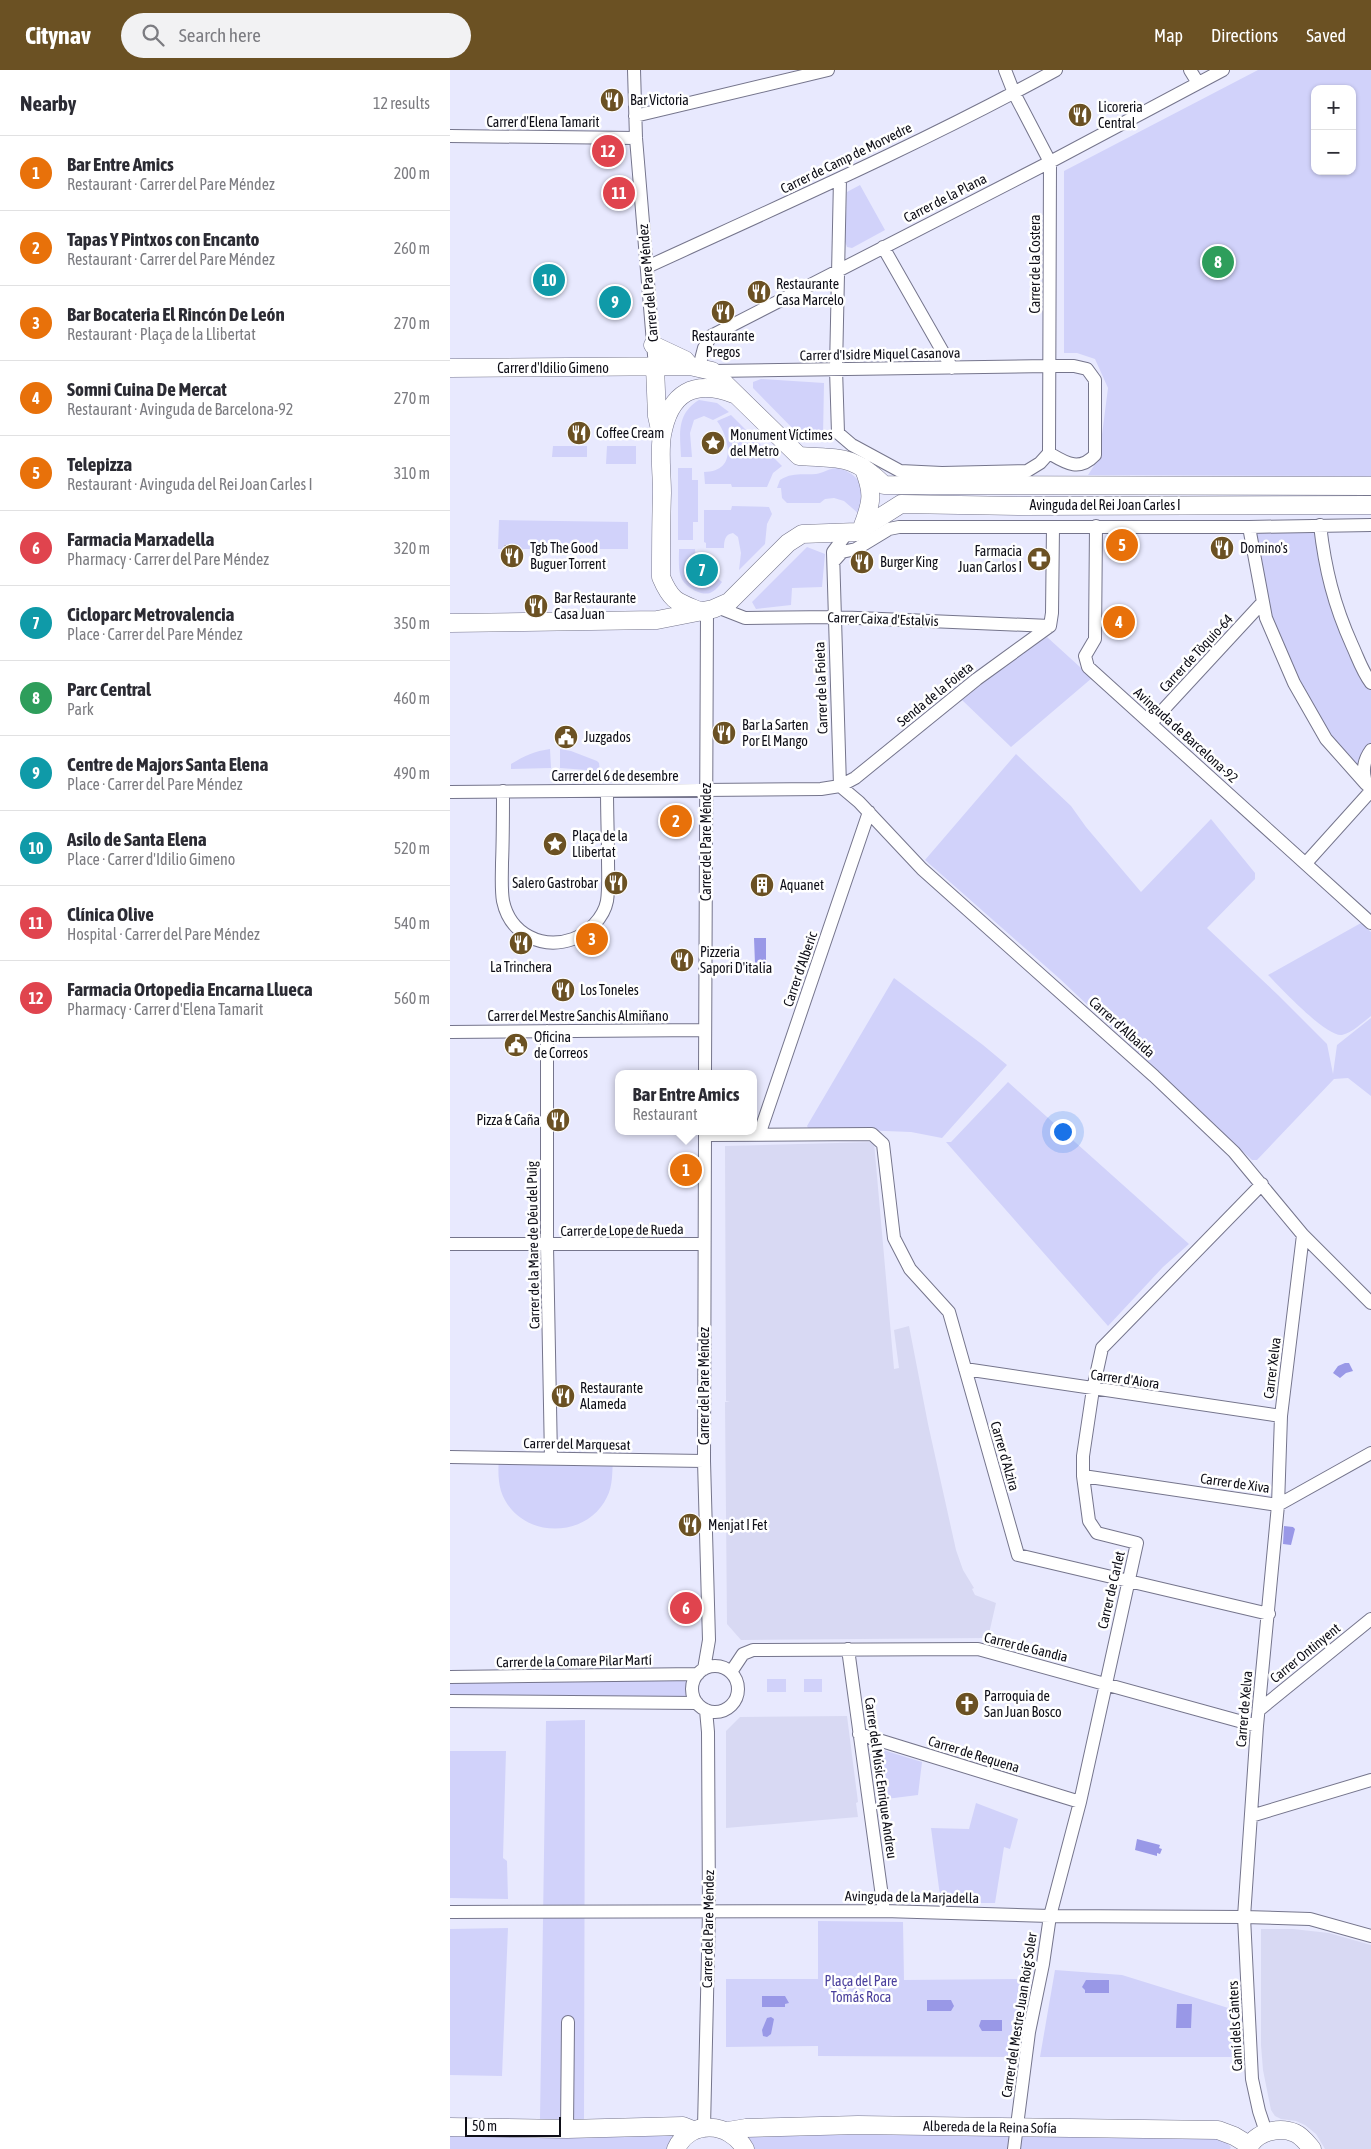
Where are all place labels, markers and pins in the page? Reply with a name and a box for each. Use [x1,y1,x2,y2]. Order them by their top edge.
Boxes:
restaurant icon: Bar Victoria [599,87,625,113]
place label: Bar Victoria [630,92,689,108]
place label: Licoreria Central [1098,99,1143,131]
restaurant icon: Licoreria Central [1067,102,1093,128]
pin: 12 [592,132,624,170]
pin: 11 [603,174,635,212]
pin: 8 [1202,243,1234,281]
pin: 10 [533,261,565,299]
place label: Restaurante Casa Marcelo [776,276,844,308]
restaurant icon: Restaurante Casa Marcelo [746,279,772,305]
pin: 9 [599,283,631,321]
restaurant icon: Restaurante Pregos [710,299,736,325]
place label: Restaurante Pregos [692,328,755,360]
restaurant icon: Coffee Cream [566,420,592,446]
place label: Coffee Cream [596,425,664,441]
place label: Monument Víctimes del Metro [730,427,833,459]
place icon: Monument Víctimes del Metro [700,430,726,456]
pin: 5 [1106,526,1138,564]
restaurant icon: Domino's [1209,535,1235,561]
place label: Tgb The Good Buguer Torrent [530,540,606,572]
place label: Domino's [1240,540,1288,556]
restaurant icon: Tgb The Good Buguer Torrent [499,543,525,569]
place label: Farmacia Juan Carlos I [958,543,1022,575]
pharmacy icon: Farmacia Juan Carlos I [1026,546,1052,572]
restaurant icon: Burger King [849,549,875,575]
pin: 7 [686,551,718,589]
place label: Burger King [880,554,938,570]
place label: Bar Restaurante Casa Juan [554,590,636,622]
restaurant icon: Bar Restaurante Casa Juan [523,593,549,619]
pin: 4 [1103,603,1135,641]
place label: Bar La Sarten Por El Mango [742,717,808,749]
restaurant icon: Bar La Sarten Por El Mango [711,720,737,746]
public building icon: Juzgados [553,724,579,750]
place label: Juzgados [584,729,631,745]
pin: 2 [660,802,692,840]
place label: Plaça de la Llibertat [572,828,628,860]
place icon: Plaça de la Llibertat [542,831,568,857]
restaurant icon: Salero Gastrobar [603,870,629,896]
building icon: Aquanet [749,872,775,898]
place label: Salero Gastrobar [512,875,599,891]
place label: Aquanet [780,877,824,893]
pin: 3 [576,920,608,958]
restaurant icon: La Trinchera [508,930,534,956]
place label: Pizzeria Sapori D'italia [700,944,772,976]
restaurant icon: Pizzeria Sapori D'italia [669,947,695,973]
place label: La Trinchera [490,959,552,975]
restaurant icon: Los Toneles [550,977,576,1003]
place label: Los Toneles [580,982,639,998]
place label: Oficina de Correos [534,1029,588,1061]
public building icon: Oficina de Correos [503,1032,529,1058]
restaurant icon: Pizza & Caña [545,1107,571,1133]
place label: Pizza & Caña [476,1112,540,1128]
pin: 1 [670,1151,702,1189]
place label: Restaurante Alameda [580,1380,643,1412]
restaurant icon: Restaurante Alameda [550,1383,576,1409]
restaurant icon: Menjat I Fet [677,1512,703,1538]
place label: Menjat I Fet [708,1517,767,1533]
pin: 6 [670,1589,702,1627]
place label: Parroquia de San Juan Bosco [984,1688,1061,1720]
church icon: Parroquia de San Juan Bosco [954,1691,980,1717]

